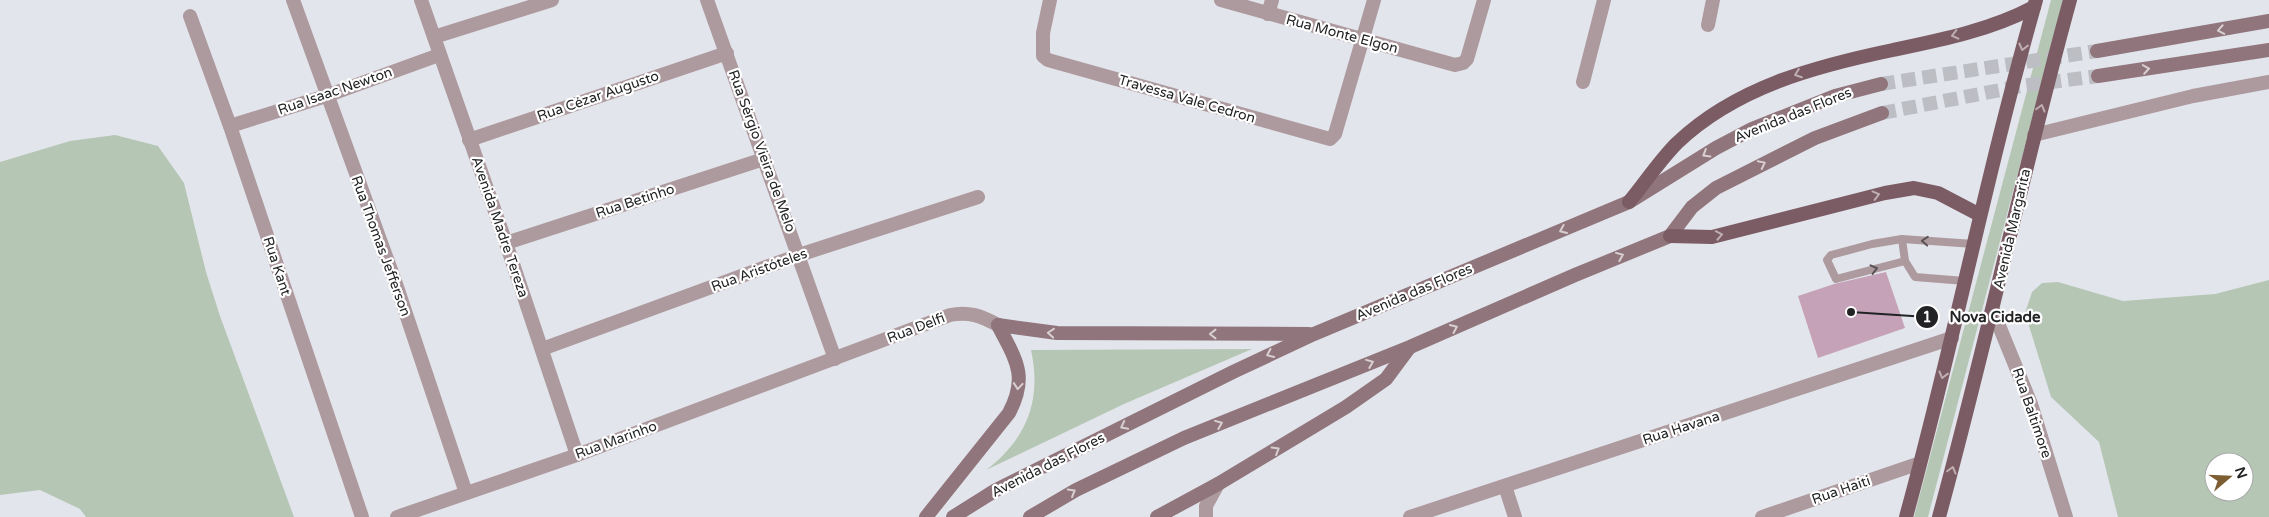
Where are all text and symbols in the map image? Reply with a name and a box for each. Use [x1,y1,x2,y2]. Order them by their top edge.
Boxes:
street label: Rua Monte Elgon [1284,11,1400,57]
one-way arrow [2217,24,2226,34]
one-way arrow [1951,29,1960,40]
one-way arrow [2018,42,2029,51]
street label: Rua Isaac Newton [276,63,394,119]
one-way arrow [2142,64,2151,74]
street label: Rua Cézar Augusto [535,67,661,125]
street label: Rua Sérgio Vieira de Melo [725,68,799,234]
one-way arrow [1794,68,1803,78]
street label: Travessa Vale Cedron [1117,71,1257,127]
street label: Avenida das Flores [1732,84,1854,146]
one-way arrow [2035,104,2046,113]
one-way arrow [1703,147,1712,157]
street label: Avenida Madre Tereza [468,154,532,300]
one-way arrow [1757,159,1766,170]
street label: Avenida Margarita [1990,167,2034,291]
street label: Rua Thomas Jefferson [348,173,414,319]
street label: Rua Betinho [593,180,677,222]
one-way arrow [1871,190,1880,201]
one-way arrow [1559,223,1568,234]
one-way arrow [1714,231,1723,241]
street label: Rua Kant [259,234,295,298]
one-way arrow [1921,236,1929,247]
street label: Rua Aristóteles [709,245,810,295]
one-way arrow [1615,252,1624,263]
street label: Avenida das Flores [1353,260,1475,324]
one-way arrow [1869,264,1878,275]
callout: Nova Cidade [1914,302,2050,332]
text: 1 [1922,308,1932,326]
text: Nova Cidade [1949,308,2041,326]
street label: Rua Delfi [885,309,947,347]
one-way arrow [1449,323,1458,334]
one-way arrow [1046,327,1054,338]
one-way arrow [1209,329,1216,339]
one-way arrow [1266,348,1275,359]
one-way arrow [1365,359,1374,370]
street label: Rua Baltimore [2009,366,2055,460]
one-way arrow [1938,370,1949,379]
one-way arrow [1013,382,1024,390]
street label: Rua Havana [1640,408,1722,448]
street label: Rua Marinho [573,417,659,463]
one-way arrow [1121,420,1130,430]
one-way arrow [1214,420,1223,430]
street label: Avenida das Flores [989,429,1108,501]
one-way arrow [1270,446,1279,456]
north arrow [2204,452,2254,502]
one-way arrow [1946,465,1957,474]
text: N [2231,465,2251,481]
street label: Rua Haiti [1810,472,1872,508]
one-way arrow [1067,488,1076,498]

